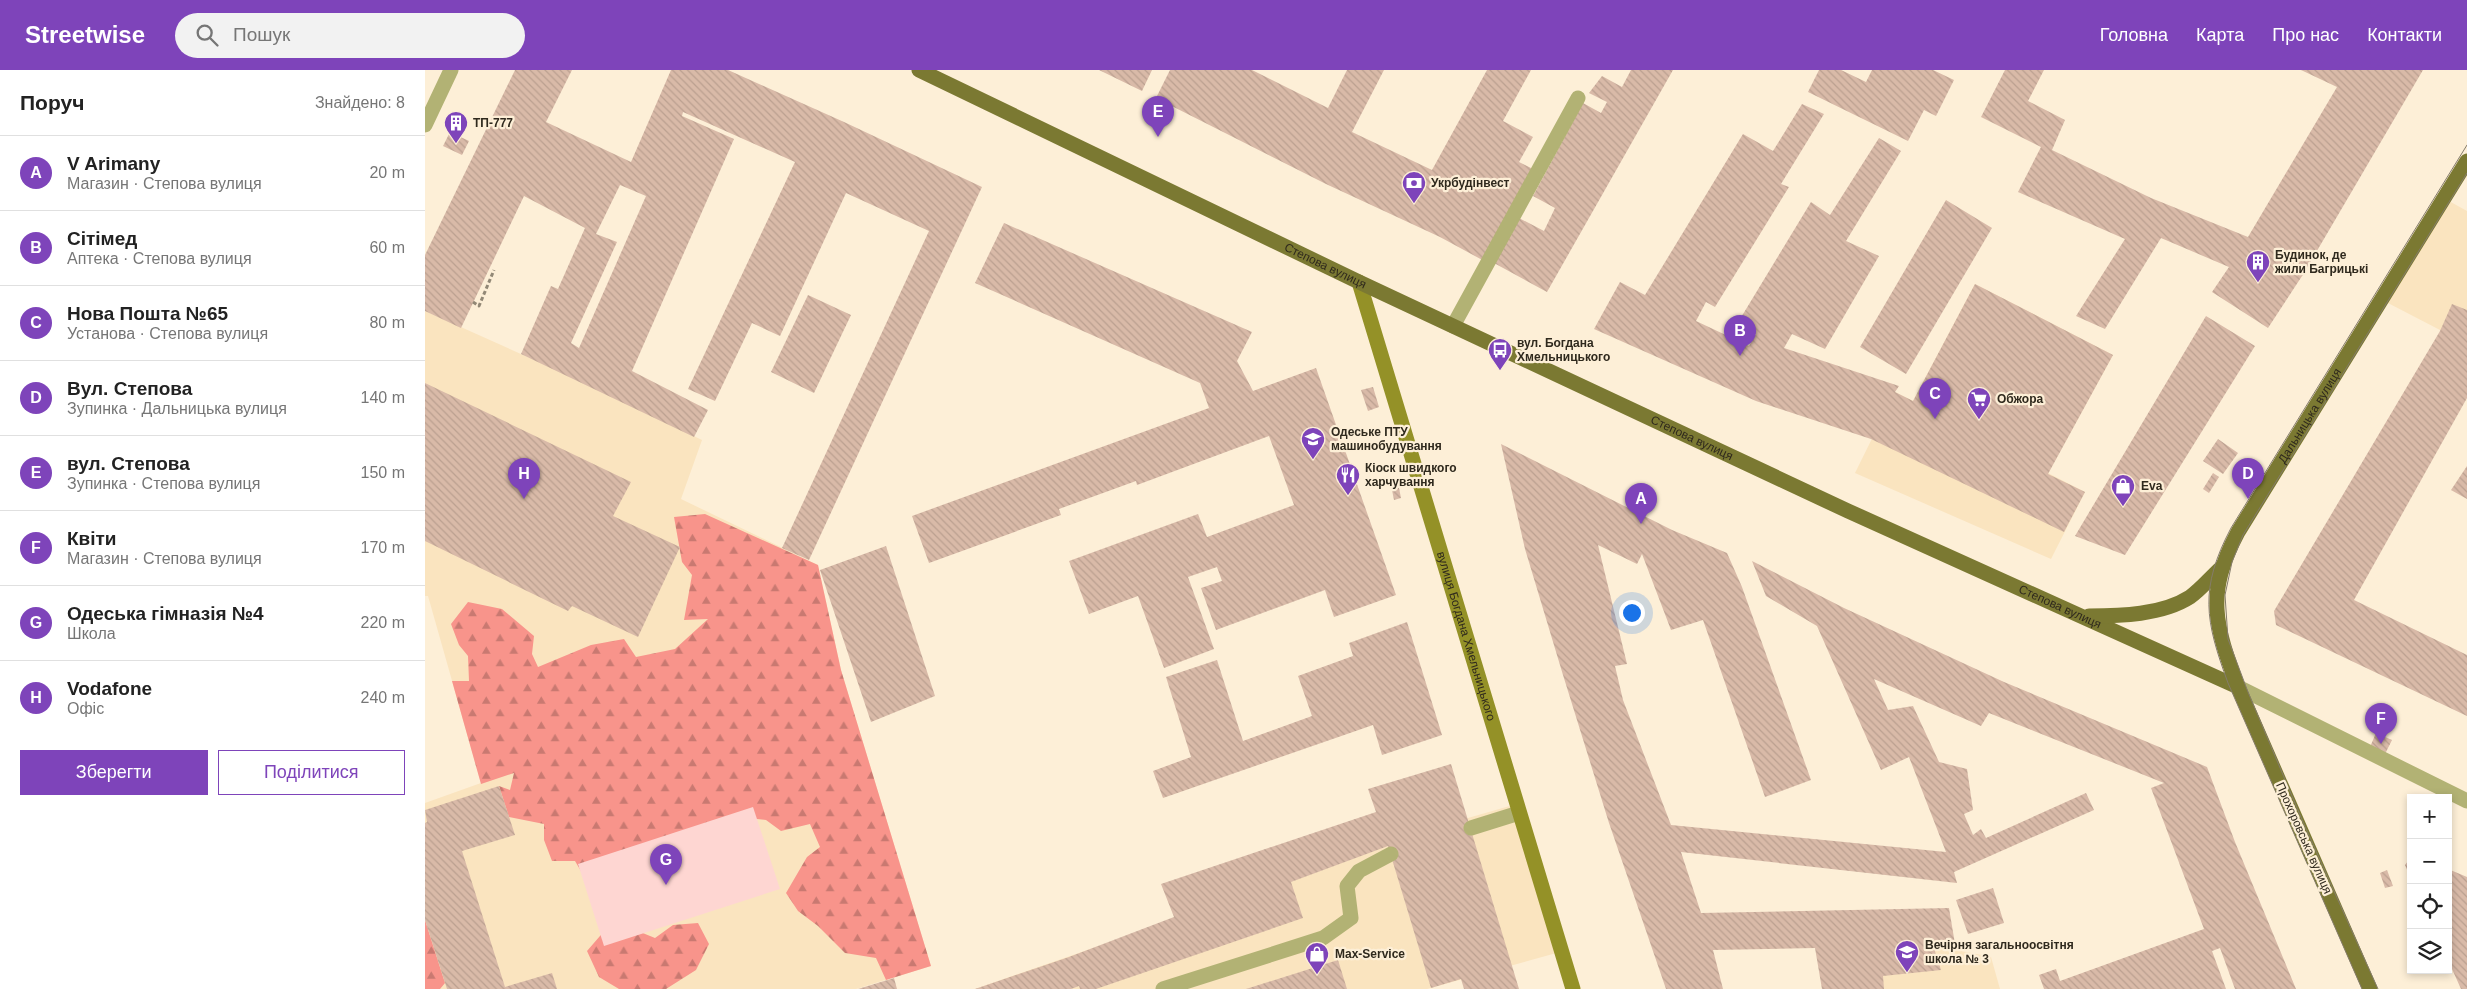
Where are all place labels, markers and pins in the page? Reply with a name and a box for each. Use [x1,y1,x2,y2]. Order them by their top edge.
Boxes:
pin: E [1142,96,1174,137]
building icon: ТП-777 [443,110,469,144]
place label: ТП-777 [473,116,513,130]
bank icon: Укрбудінвест [1401,170,1427,204]
place label: Укрбудінвест [1431,176,1510,190]
place label: Будинок, де жили Багрицькі [2274,248,2368,276]
building icon: Будинок, де жили Багрицькі [2245,249,2271,283]
pin: B [1724,315,1756,356]
place label: вул. Богдана Хмельницького [1517,336,1610,364]
bus stop icon: вул. Богдана Хмельницького [1487,337,1513,371]
pin: C [1919,378,1951,419]
supermarket icon: Обжора [1966,386,1992,420]
place label: Обжора [1997,392,2043,406]
place label: Одеське ПТУ машинобудування [1331,425,1442,453]
school or university icon: Одеське ПТУ машинобудування [1300,426,1326,460]
pin: H [508,458,540,499]
pin: D [2232,458,2264,499]
place label: Кіоск швидкого харчування [1365,461,1457,489]
restaurant icon: Кіоск швидкого харчування [1335,462,1361,496]
shop icon: Eva [2110,473,2136,507]
place label: Eva [2141,479,2163,493]
pin: A [1625,483,1657,524]
pin: F [2365,703,2397,744]
pin: G [650,844,682,885]
place label: Вечірня загальноосвітня школа № 3 [1925,938,2074,966]
school or university icon: Вечірня загальноосвітня школа № 3 [1894,939,1920,973]
shop icon: Max-Service [1304,941,1330,975]
place label: Max-Service [1335,947,1405,961]

